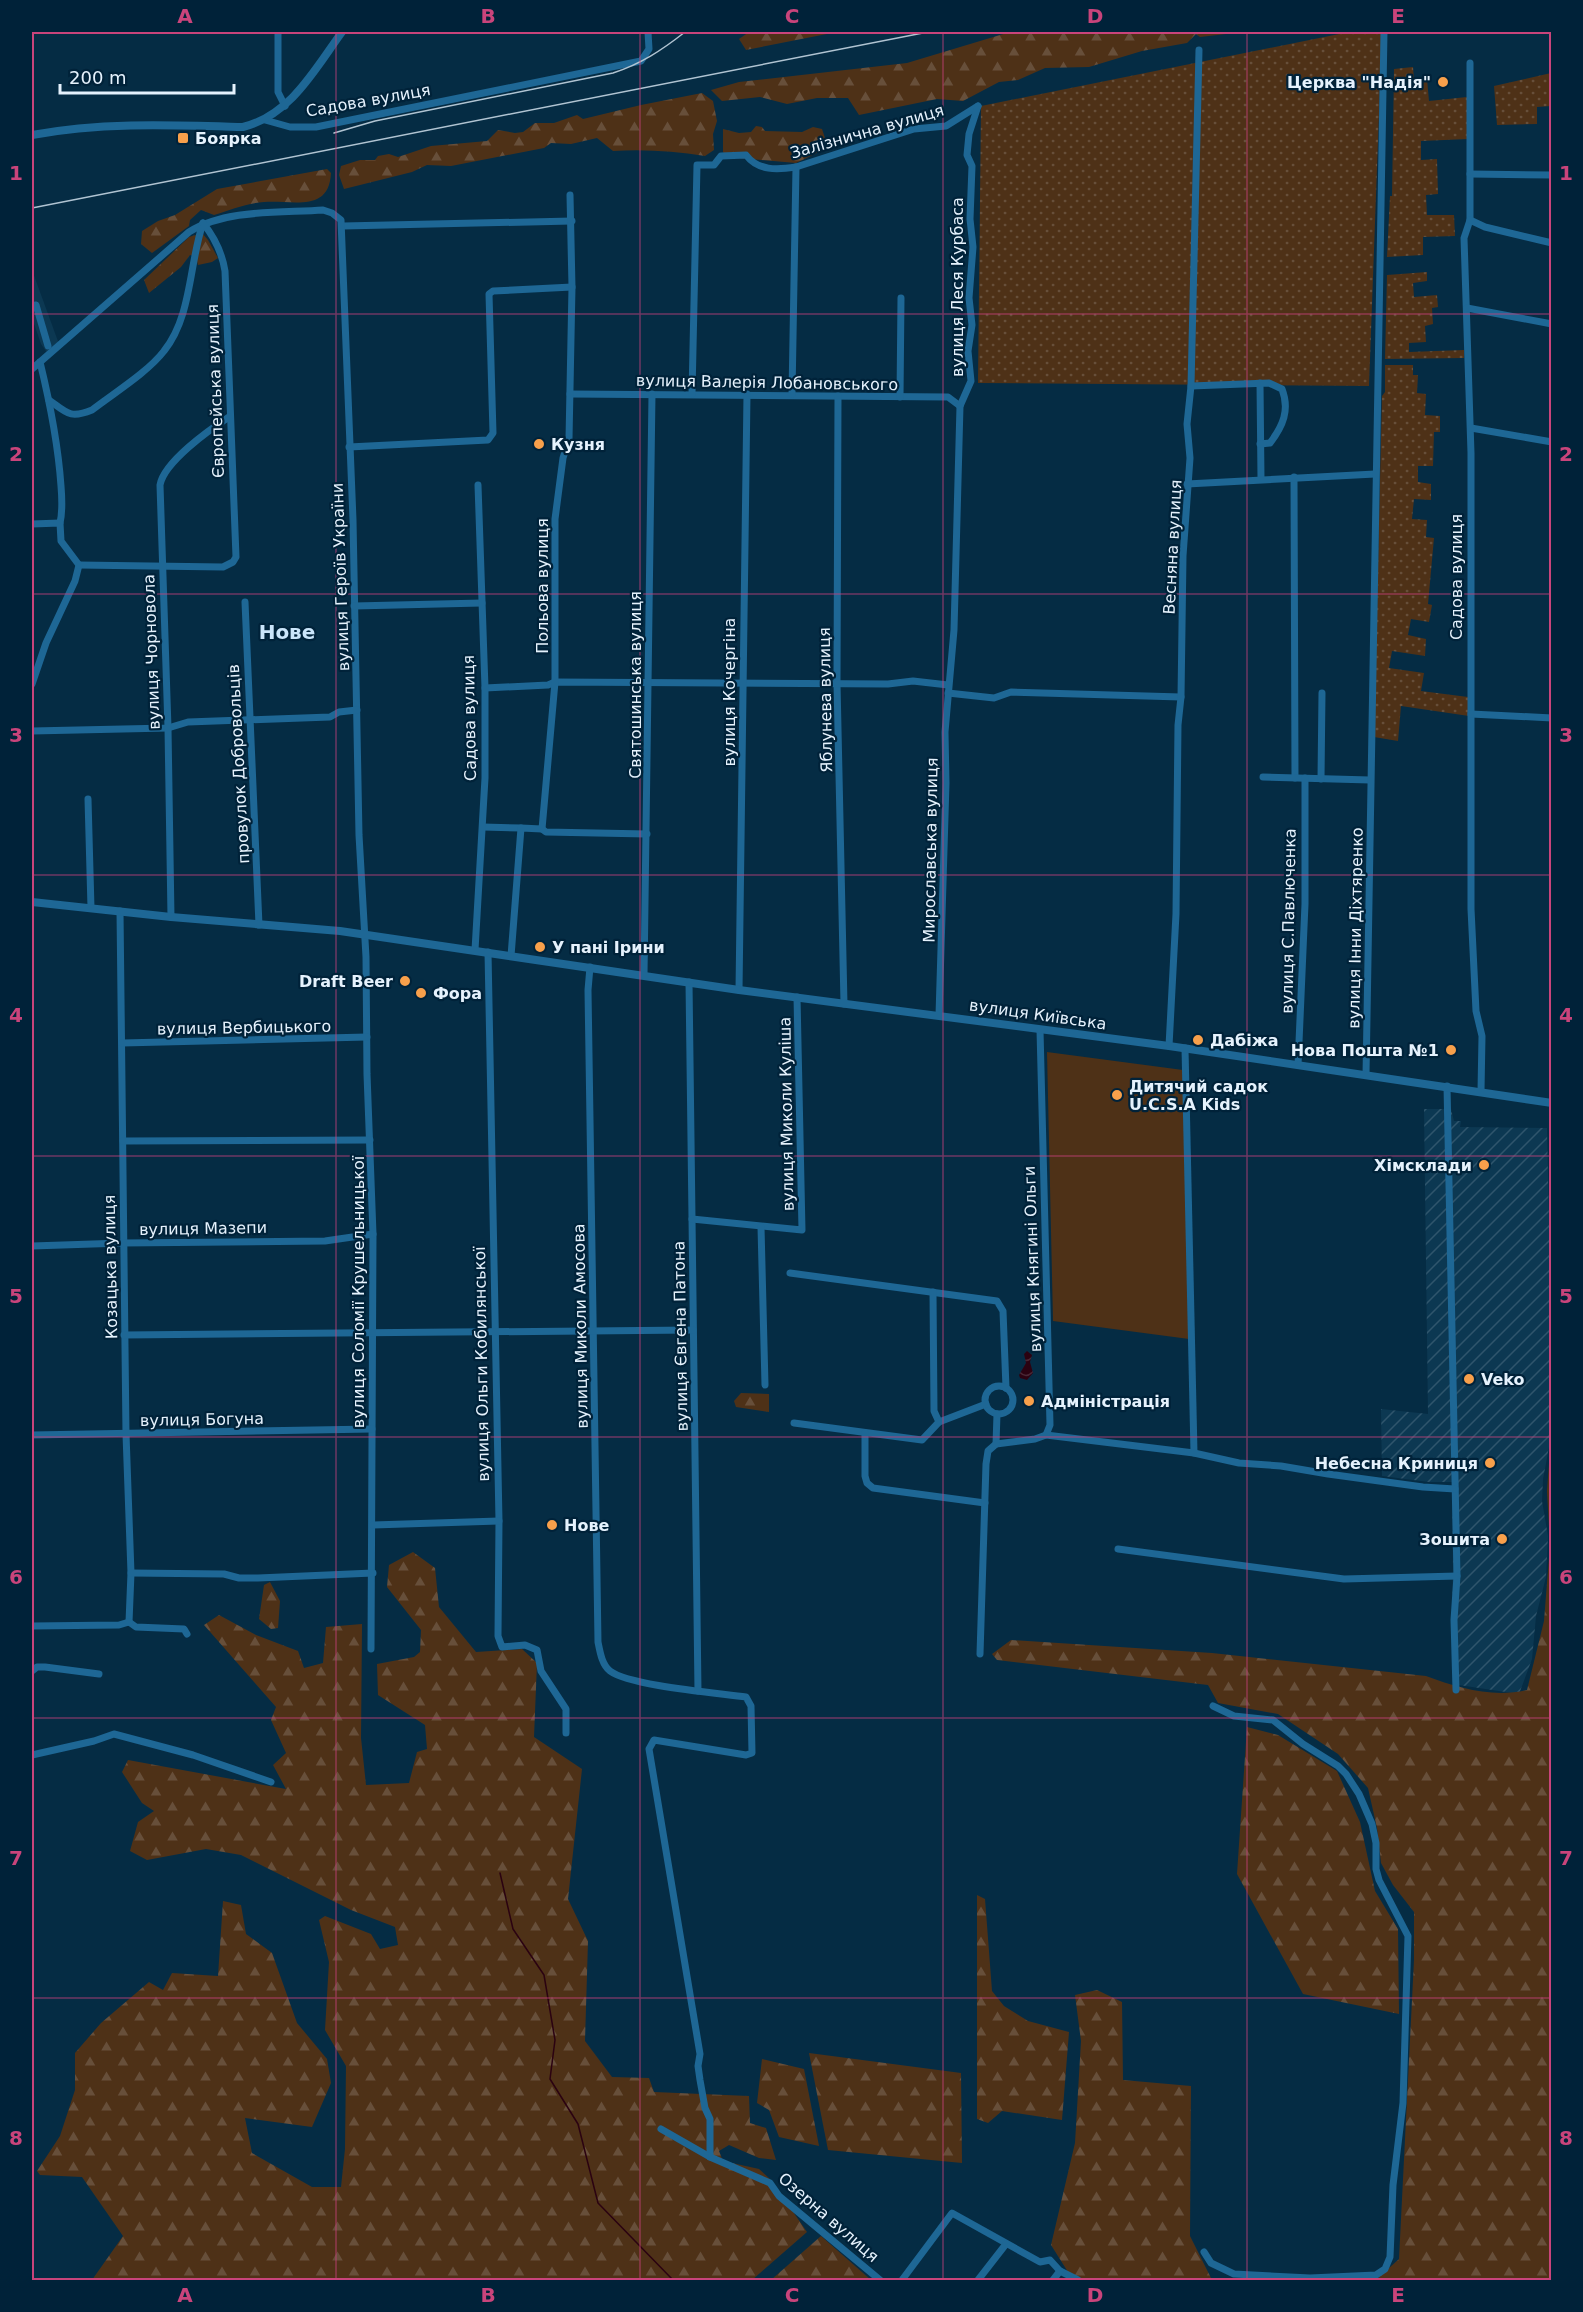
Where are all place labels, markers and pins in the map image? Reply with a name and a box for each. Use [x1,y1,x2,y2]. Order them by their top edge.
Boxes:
place label: Церква "Надія" [1287,73,1431,92]
marker: Церква "Надія" [1436,75,1450,89]
place label: Боярка [195,129,262,148]
marker: Боярка [176,131,190,145]
place label: Кузня [551,435,605,454]
marker: Кузня [532,437,546,451]
place label: У пані Ірини [552,938,665,957]
marker: У пані Ірини [533,940,547,954]
place label: Draft Beer [299,972,393,991]
marker: Draft Beer [398,974,412,988]
place label: Фора [433,984,482,1003]
marker: Фора [414,986,428,1000]
place label: Дабіжа [1210,1031,1278,1050]
marker: Дабіжа [1191,1033,1205,1047]
place label: Нова Пошта №1 [1291,1041,1439,1060]
marker: Нова Пошта №1 [1444,1043,1458,1057]
place label: Дитячий садок U.C.S.A Kids [1129,1077,1268,1114]
marker: Дитячий садок U.C.S.A Kids [1110,1088,1124,1102]
place label: Хімсклади [1374,1156,1472,1175]
marker: Хімсклади [1477,1158,1491,1172]
place label: Veko [1481,1370,1525,1389]
marker: Veko [1462,1372,1476,1386]
place label: Адміністрація [1041,1392,1170,1411]
marker: Адміністрація [1022,1394,1036,1408]
place label: Небесна Криниця [1315,1454,1478,1473]
marker: Небесна Криниця [1483,1456,1497,1470]
place label: Нове [564,1516,610,1535]
marker: Нове [545,1518,559,1532]
place label: Зошита [1419,1530,1490,1549]
marker: Зошита [1495,1532,1509,1546]

